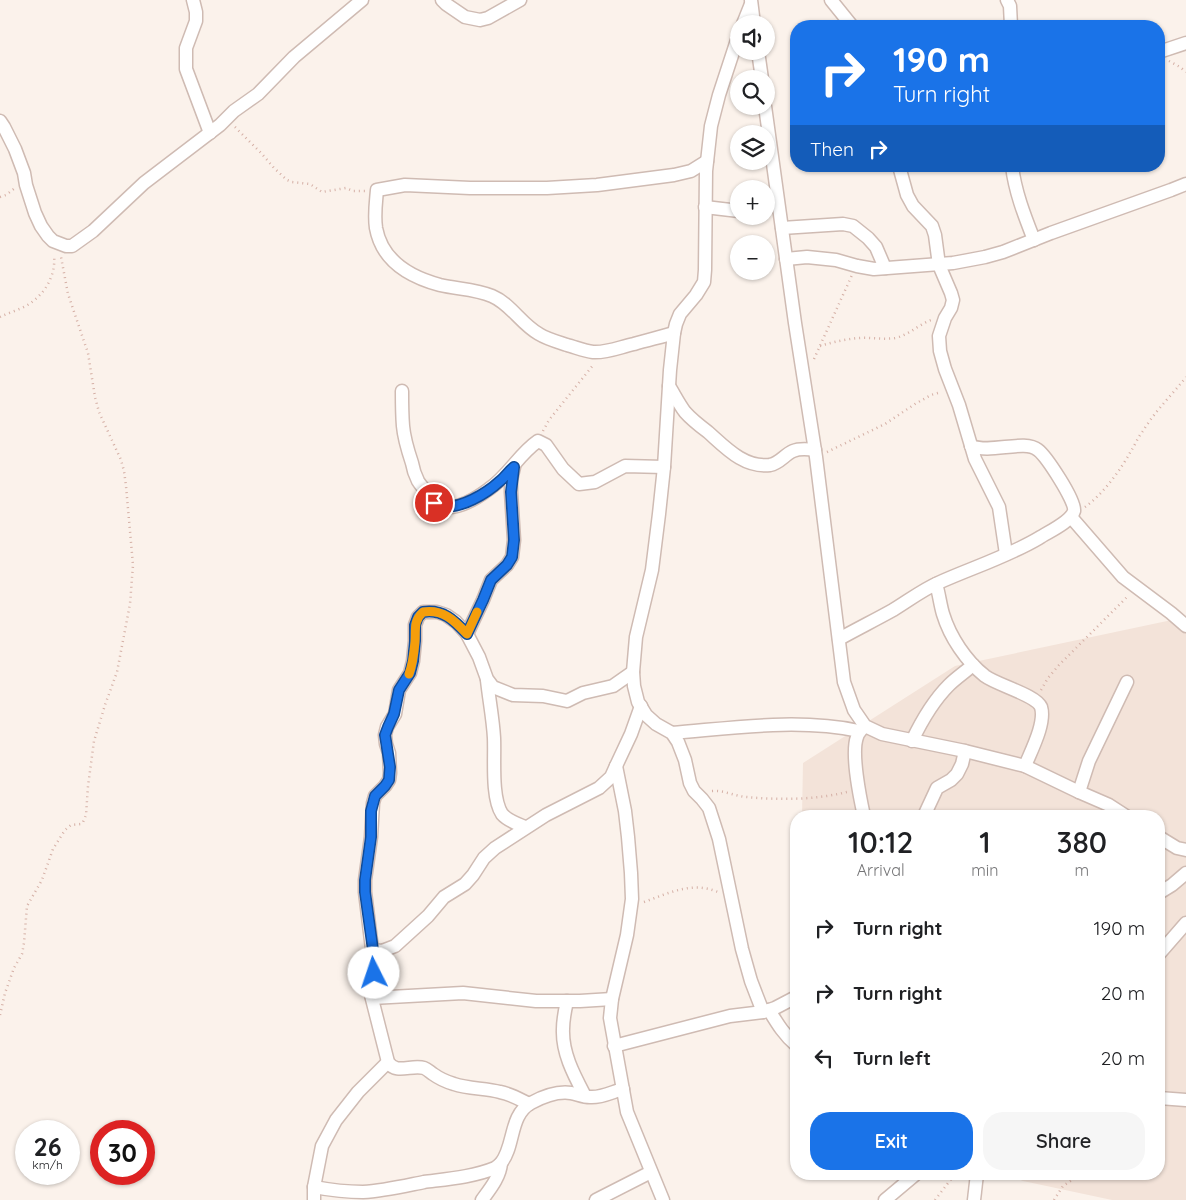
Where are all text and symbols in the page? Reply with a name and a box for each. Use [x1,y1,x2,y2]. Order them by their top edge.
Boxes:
map controls [730,15,775,280]
button: sound [730,15,775,60]
text: 190 m [893,37,990,81]
icon: right [810,40,875,105]
button: search [730,70,775,115]
text: Turn right [893,80,990,108]
button: layers [730,125,775,170]
icon: right [864,135,892,163]
text: Then [810,137,854,161]
button: + [730,180,775,225]
button: − [730,235,775,280]
pin [413,482,455,524]
icon: arrive [420,489,448,517]
text: 10:12 [848,823,913,861]
text: 1 [979,823,991,861]
text: 380 [1056,823,1107,861]
text: Arrival [857,860,905,880]
text: min [971,860,999,880]
text: m [1074,860,1089,880]
icon: right [810,914,838,942]
text: Turn right [853,916,942,940]
text: 190 m [1094,916,1145,940]
position arrow [347,946,399,998]
icon: right [810,979,838,1007]
text: Turn right [853,981,942,1005]
text: 20 m [1101,981,1145,1005]
icon: left [810,1044,838,1072]
text: Turn left [853,1046,931,1070]
text: 20 m [1101,1046,1145,1070]
button: Exit [810,1112,973,1170]
button: Share [983,1112,1145,1170]
speed limit sign: 30 [90,1120,155,1185]
text: 26 [33,1131,62,1162]
text: km/h [32,1157,63,1172]

